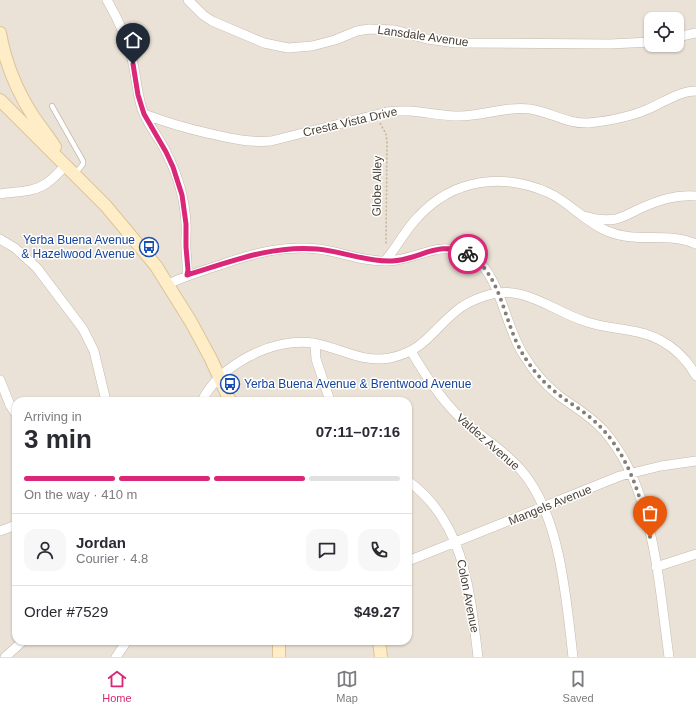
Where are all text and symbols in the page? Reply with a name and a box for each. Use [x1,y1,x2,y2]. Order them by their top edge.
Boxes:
map controls [644,12,684,52]
button: locate [644,12,684,52]
pin [116,23,150,64]
street label: Lansdale Avenue [377,23,470,49]
icon: home [122,29,144,51]
street label: Cresta Vista Drive [301,104,399,140]
street label: Globe Alley [369,156,385,216]
place label: Yerba Buena Avenue & Hazelwood Avenue [21,233,135,261]
courier [448,234,488,274]
bus stop icon: Yerba Buena Avenue & Hazelwood Avenue [138,236,160,258]
icon: bike [457,243,479,265]
bus stop icon: Yerba Buena Avenue & Brentwood Avenue [219,373,241,395]
place label: Yerba Buena Avenue & Brentwood Avenue [244,377,472,391]
text: Arriving in [24,409,82,424]
street label: Valdez Avenue [454,411,523,473]
text: 07:11–07:16 [316,423,400,440]
text: 3 min [24,424,92,454]
street label: Mangels Avenue [506,482,594,528]
text: On the way · 410 m [24,487,137,502]
pin [633,496,667,537]
icon: bag [639,502,661,524]
button: person [24,529,66,571]
button: chat [306,529,348,571]
button: phone [358,529,400,571]
text: Jordan [76,534,126,551]
text: Courier · 4.8 [76,551,148,566]
street label: Colon Avenue [454,558,482,634]
text: Order #7529 [24,603,108,620]
text: $49.27 [354,603,400,620]
tab: Home [102,668,132,704]
tab: Map [336,668,358,704]
tab: Saved [563,668,594,704]

